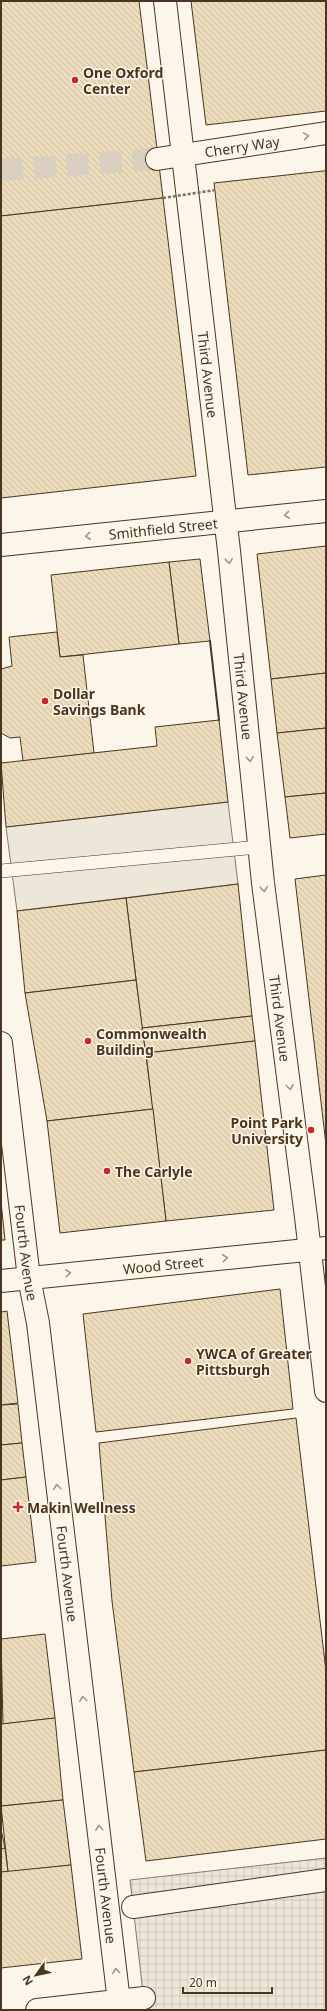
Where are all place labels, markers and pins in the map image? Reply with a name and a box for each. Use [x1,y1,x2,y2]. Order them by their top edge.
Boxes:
place label: One Oxford Center [83,63,163,98]
marker: One Oxford Center [70,75,80,85]
place label: Dollar Savings Bank [53,684,146,719]
marker: Dollar Savings Bank [40,696,50,706]
place label: Commonwealth Building [96,1024,207,1059]
marker: Commonwealth Building [83,1036,93,1046]
place label: Point Park University [231,1113,303,1148]
marker: Point Park University [306,1125,316,1135]
place label: The Carlyle [115,1162,193,1181]
marker: The Carlyle [102,1166,112,1176]
place label: YWCA of Greater Pittsburgh [196,1344,313,1379]
marker: YWCA of Greater Pittsburgh [183,1356,193,1366]
place label: Makin Wellness [27,1498,136,1517]
marker: Makin Wellness [12,1501,24,1513]

